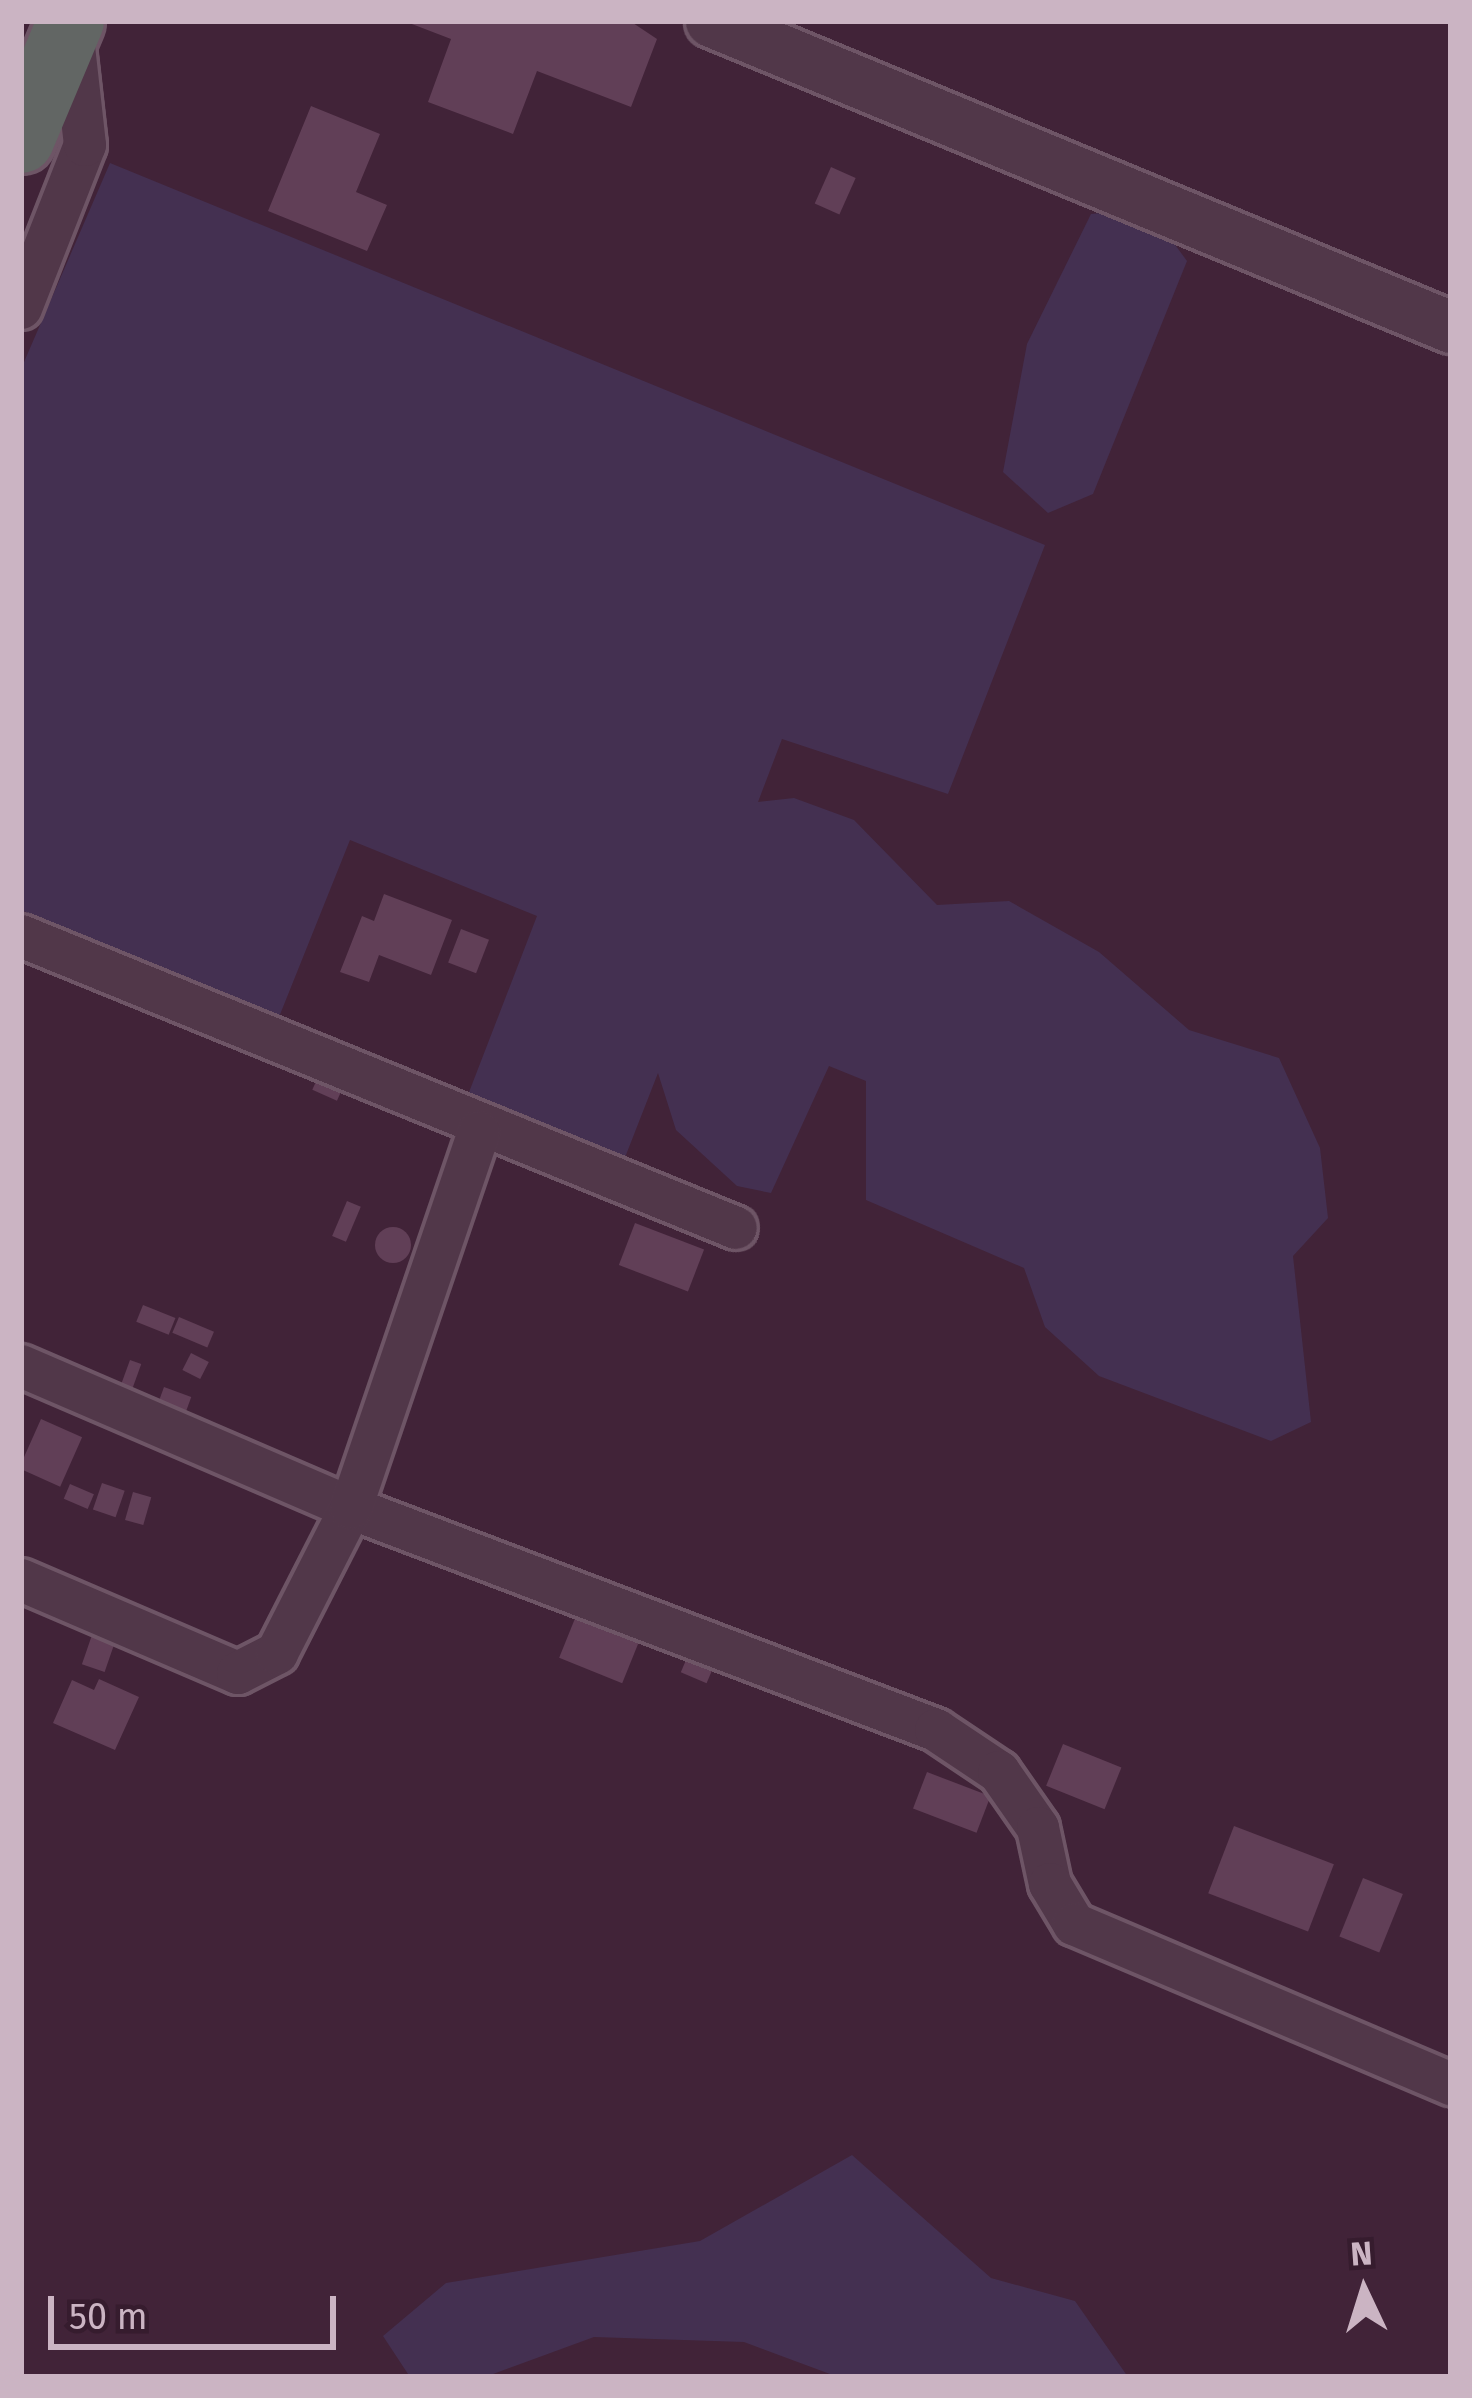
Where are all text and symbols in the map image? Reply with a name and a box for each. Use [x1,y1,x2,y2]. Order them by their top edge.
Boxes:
north arrow [1304,2230,1424,2350]
text: N [1349,2233,1374,2275]
scale bar [54,2272,342,2346]
text: 50 m [69,2295,148,2339]

